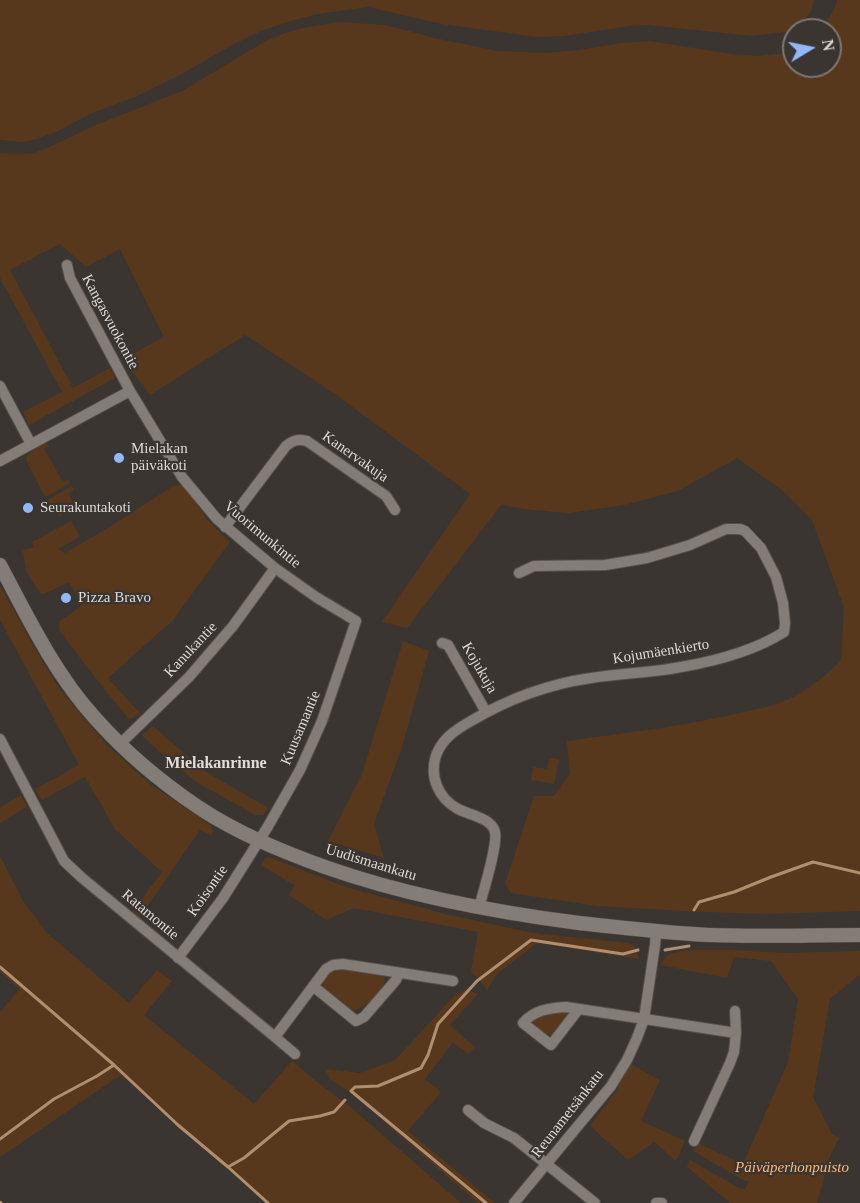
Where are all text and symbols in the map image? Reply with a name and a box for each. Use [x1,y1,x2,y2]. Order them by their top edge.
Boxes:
north arrow [782,18,842,78]
text: N [819,38,838,52]
street label: Kangasvuokontie [77,271,143,373]
street label: Kanervakuja [318,428,392,486]
place label: Mielakan päiväkoti [131,440,188,475]
marker: Mielakan päiväkoti [112,451,126,465]
street label: Vuorimunkintie [220,498,304,572]
place label: Seurakuntakoti [40,499,131,517]
marker: Seurakuntakoti [21,501,35,515]
place label: Pizza Bravo [78,589,151,607]
marker: Pizza Bravo [59,591,73,605]
street label: Kanukantie [161,619,221,681]
street label: Kojumäenkierto [611,635,711,669]
street label: Kojukuja [457,639,501,697]
street label: Kuusamantie [277,688,325,768]
district label: Mielakanrinne [165,754,267,774]
street label: Uudismaankatu [323,841,419,885]
street label: Koisontie [184,862,232,920]
street label: Ratamontie [118,886,182,944]
street label: Reunametsänkatu [528,1066,608,1162]
park label: Päiväperhonpuisto [735,1159,849,1177]

